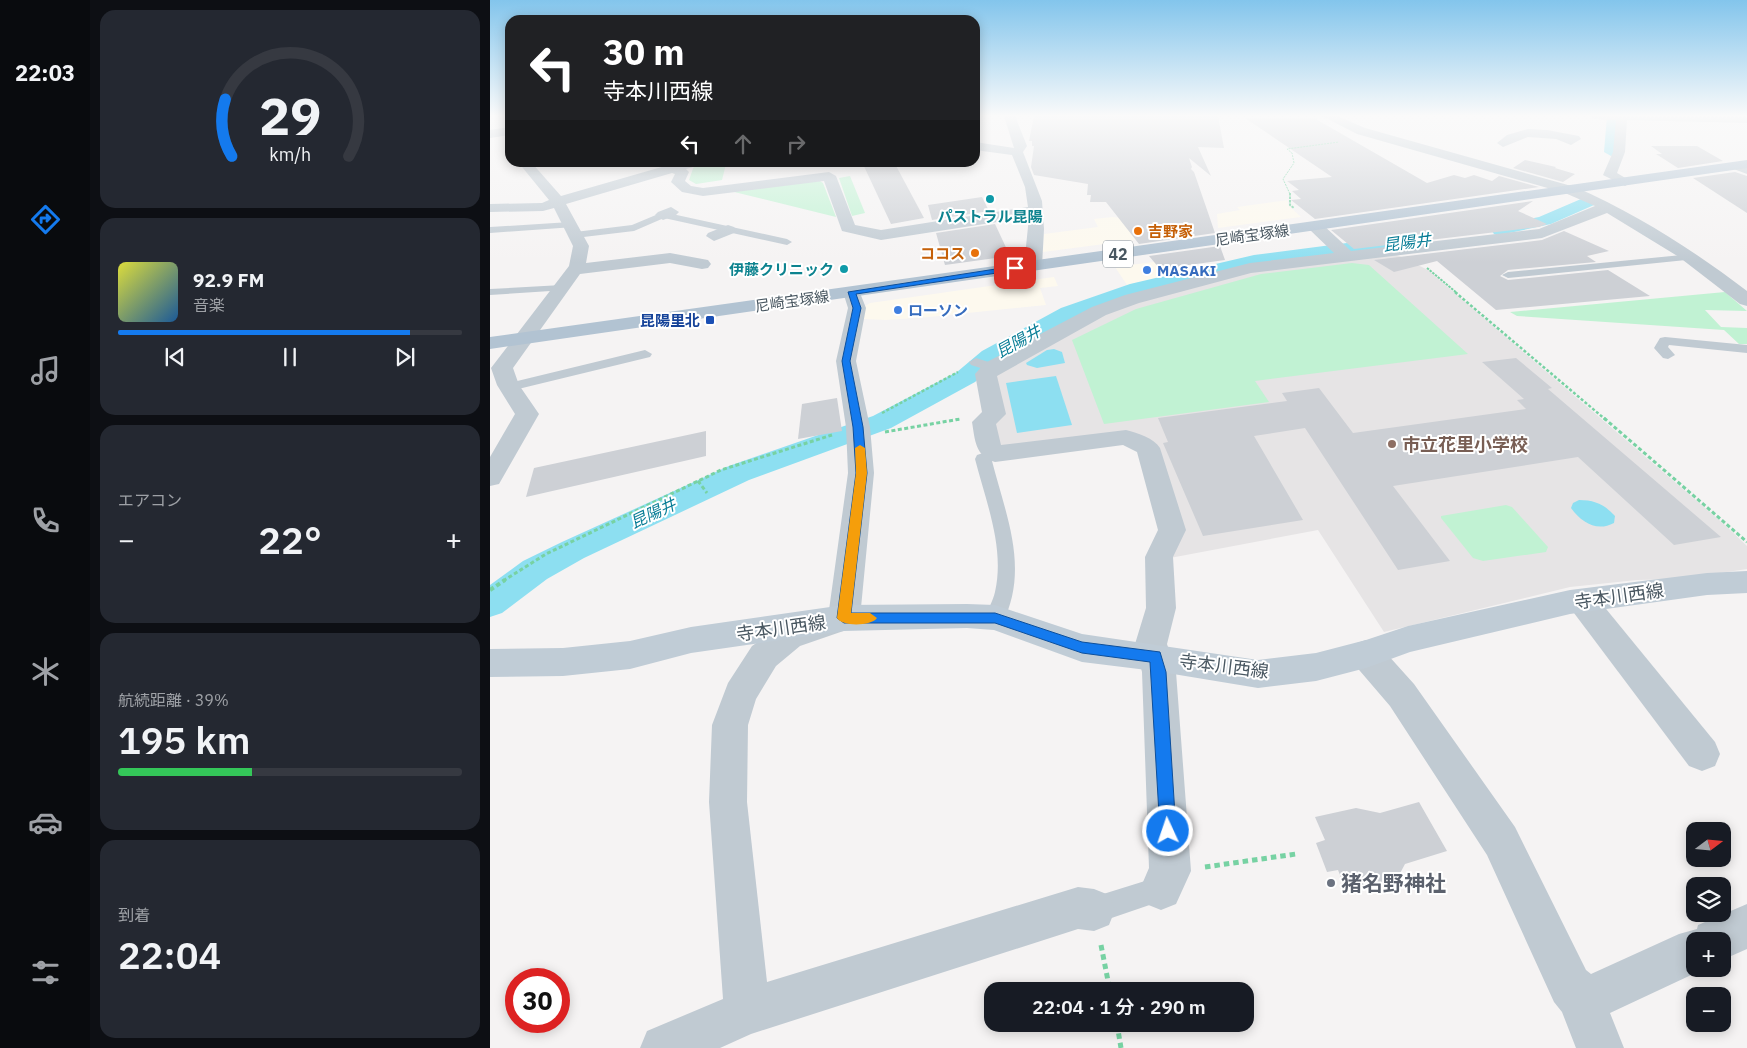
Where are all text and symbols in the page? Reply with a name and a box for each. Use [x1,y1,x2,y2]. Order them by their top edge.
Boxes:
text: 30 m [603,29,685,75]
icon: left [520,35,585,100]
text: 22:03 [15,58,75,87]
text: 寺本川西線 [603,76,713,105]
text: 29 [259,82,321,149]
icon: left [676,130,704,158]
icon: ahead [729,130,757,158]
icon: right [782,130,810,158]
text: km/h [269,143,311,166]
marker: パストラル昆陽 [984,193,996,205]
icon: directions [28,202,63,237]
place label: パストラル昆陽 [937,207,1043,226]
street label: 尼崎宝塚線 [1214,220,1290,250]
place label: 吉野家 [1148,222,1193,241]
marker: 吉野家 [1132,225,1144,237]
water label: 昆陽井 [1382,229,1434,255]
road number: 42 [1103,240,1133,268]
place label: ココス [920,244,965,263]
marker: ココス [969,247,981,259]
pin [994,247,1036,289]
icon: arrive [1001,254,1029,282]
place label: 伊藤クリニック [729,260,834,279]
place label: MASAKI [1157,261,1216,280]
marker: 伊藤クリニック [838,263,850,275]
marker: MASAKI [1141,264,1153,276]
text: 92.9 FM [193,268,264,292]
street label: 尼崎宝塚線 [754,286,830,316]
text: 音楽 [193,295,225,315]
place label: ローソン [908,301,968,320]
marker: ローソン [892,304,904,316]
place label: 昆陽里北 [640,311,700,330]
marker: 昆陽里北 [704,314,716,326]
water label: 昆陽井 [992,320,1046,361]
icon: previous [161,343,189,371]
icon: pause [276,343,304,371]
icon: next [391,343,419,371]
icon: music [28,353,63,388]
place label: 市立花里小学校 [1402,433,1528,456]
marker: 市立花里小学校 [1386,438,1398,450]
text: エアコン [118,490,182,510]
water label: 昆陽井 [627,493,681,532]
icon: phone [28,503,63,538]
text: 22° [258,515,322,564]
text: − [118,521,135,558]
text: + [445,521,462,558]
street label: 寺本川西線 [1573,578,1665,614]
street label: 寺本川西線 [735,610,827,646]
street label: 寺本川西線 [1178,649,1270,683]
icon: climate [28,654,63,689]
text: 航続距離 · 39% [118,690,229,710]
text: 195 km [118,715,250,764]
position arrow [1141,804,1193,856]
icon: car [28,805,63,840]
north arrow [1686,822,1731,868]
map controls [1686,822,1731,1032]
place label: 猪名野神社 [1341,869,1446,897]
marker: 猪名野神社 [1325,877,1337,889]
button: layers [1686,877,1731,922]
text: 到着 [118,905,150,925]
text: 22:04 [118,930,221,979]
button: + [1686,932,1731,977]
icon: filters [28,955,63,990]
speed limit sign: 30 [505,968,570,1033]
button: − [1686,987,1731,1032]
text: 22:04 · 1 分 · 290 m [1032,995,1206,1019]

